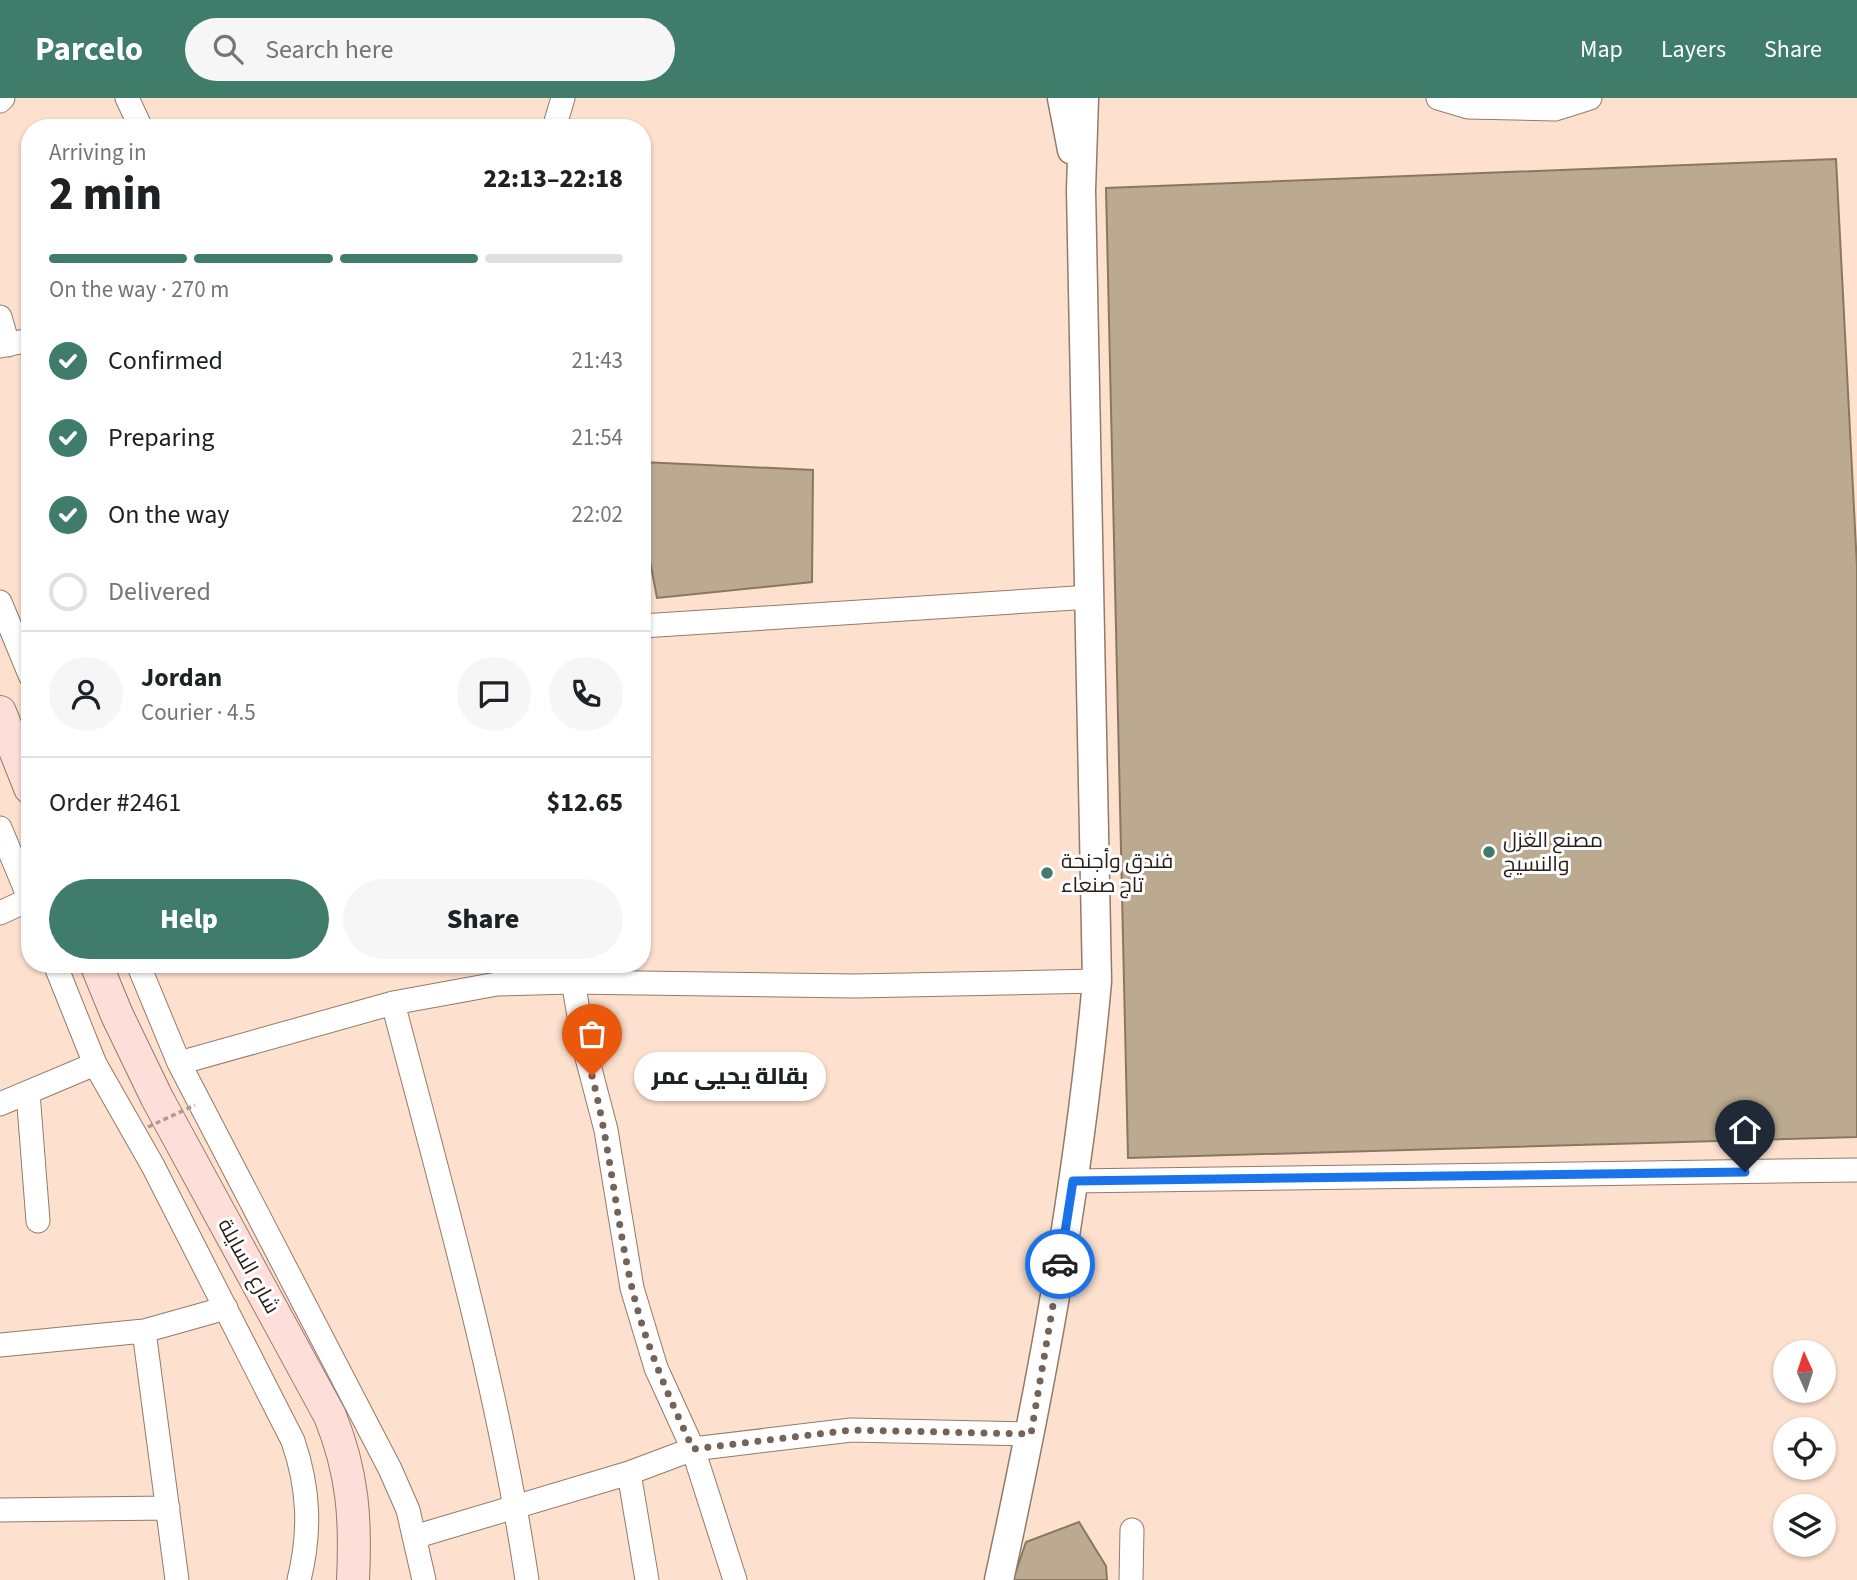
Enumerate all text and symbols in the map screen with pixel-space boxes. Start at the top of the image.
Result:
search box [185,18,675,81]
text: Parcelo [35,26,143,73]
icon: search [209,30,247,68]
text: Search here [265,31,393,68]
text: Map [1580,32,1623,67]
text: Layers [1661,32,1726,67]
text: Share [1764,32,1822,67]
text: Arriving in [49,136,147,169]
text: 22:13–22:18 [483,160,623,197]
text: 2 min [49,162,162,227]
text: On the way · 270 m [49,273,229,306]
icon: check [49,342,87,380]
text: Confirmed [108,342,223,379]
text: 21:43 [572,344,623,377]
icon: check [49,419,87,457]
text: Preparing [108,419,214,456]
text: 21:54 [572,421,623,454]
icon: check [49,496,87,534]
text: On the way [108,496,229,533]
text: 22:02 [572,498,623,531]
text: Delivered [108,573,211,610]
button: person [49,657,123,731]
button: chat [457,657,531,731]
button: phone [549,657,623,731]
text: Jordan [141,659,222,696]
text: Courier · 4.5 [141,696,256,729]
text: Order #2461 [49,784,181,821]
text: $12.65 [547,784,623,821]
place label: مصنع الغزل والنسيج [1503,825,1603,879]
marker: مصنع الغزل والنسيج [1481,844,1497,860]
place label: فندق وأجنحة تاج صنعاء [1061,846,1173,900]
marker: فندق وأجنحة تاج صنعاء [1039,865,1055,881]
button: Help [49,879,329,959]
button: Share [343,879,623,959]
pin [562,1004,622,1076]
icon: bag [573,1015,611,1053]
callout: بقالة يحيى عمر [634,1052,826,1100]
text: بقالة يحيى عمر [652,1060,808,1093]
pin [1715,1100,1775,1172]
icon: home [1726,1111,1764,1149]
street label: شارع السايلة [210,1213,288,1319]
courier [1025,1229,1095,1299]
icon: car [1041,1245,1079,1283]
north arrow [1773,1340,1836,1404]
map controls [1773,1340,1836,1557]
button: locate [1773,1417,1836,1480]
button: layers [1773,1494,1836,1557]

